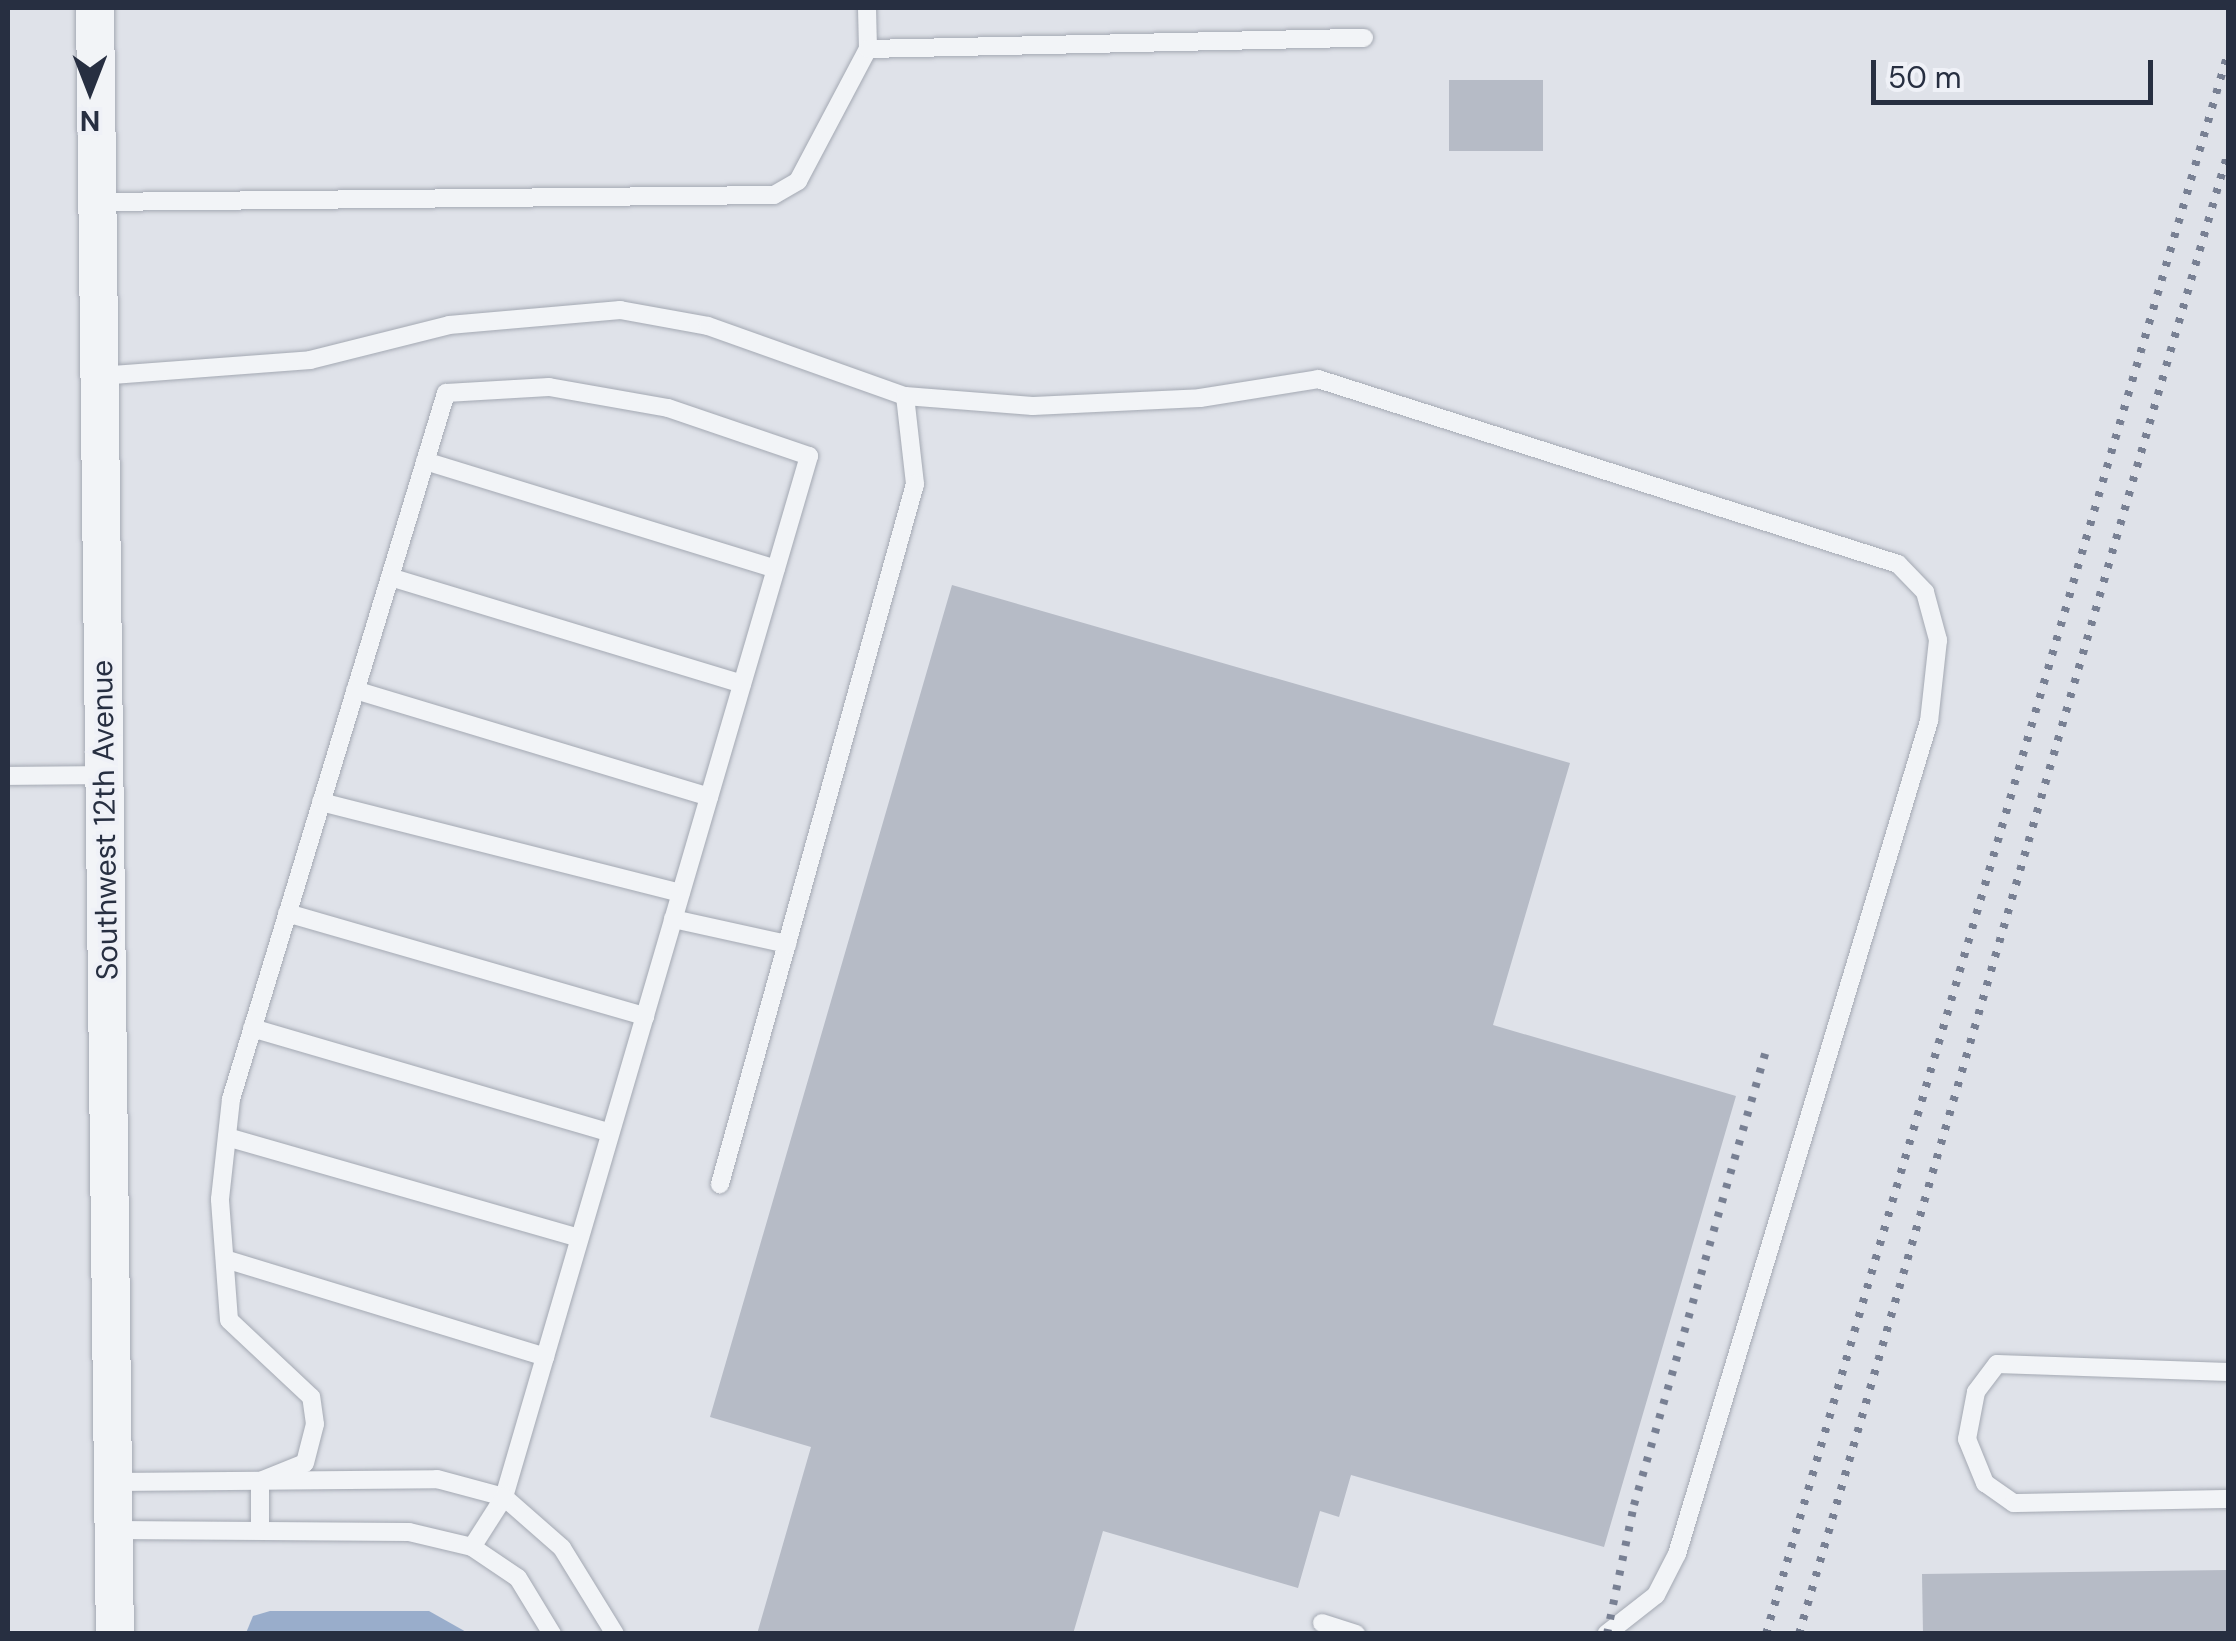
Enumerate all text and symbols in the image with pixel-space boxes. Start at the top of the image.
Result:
north arrow [40,40,140,140]
scale bar [1876,40,2158,102]
text: 50 m [1888,58,1962,97]
text: N [80,102,100,139]
street label: Southwest 12th Avenue [84,659,126,981]

